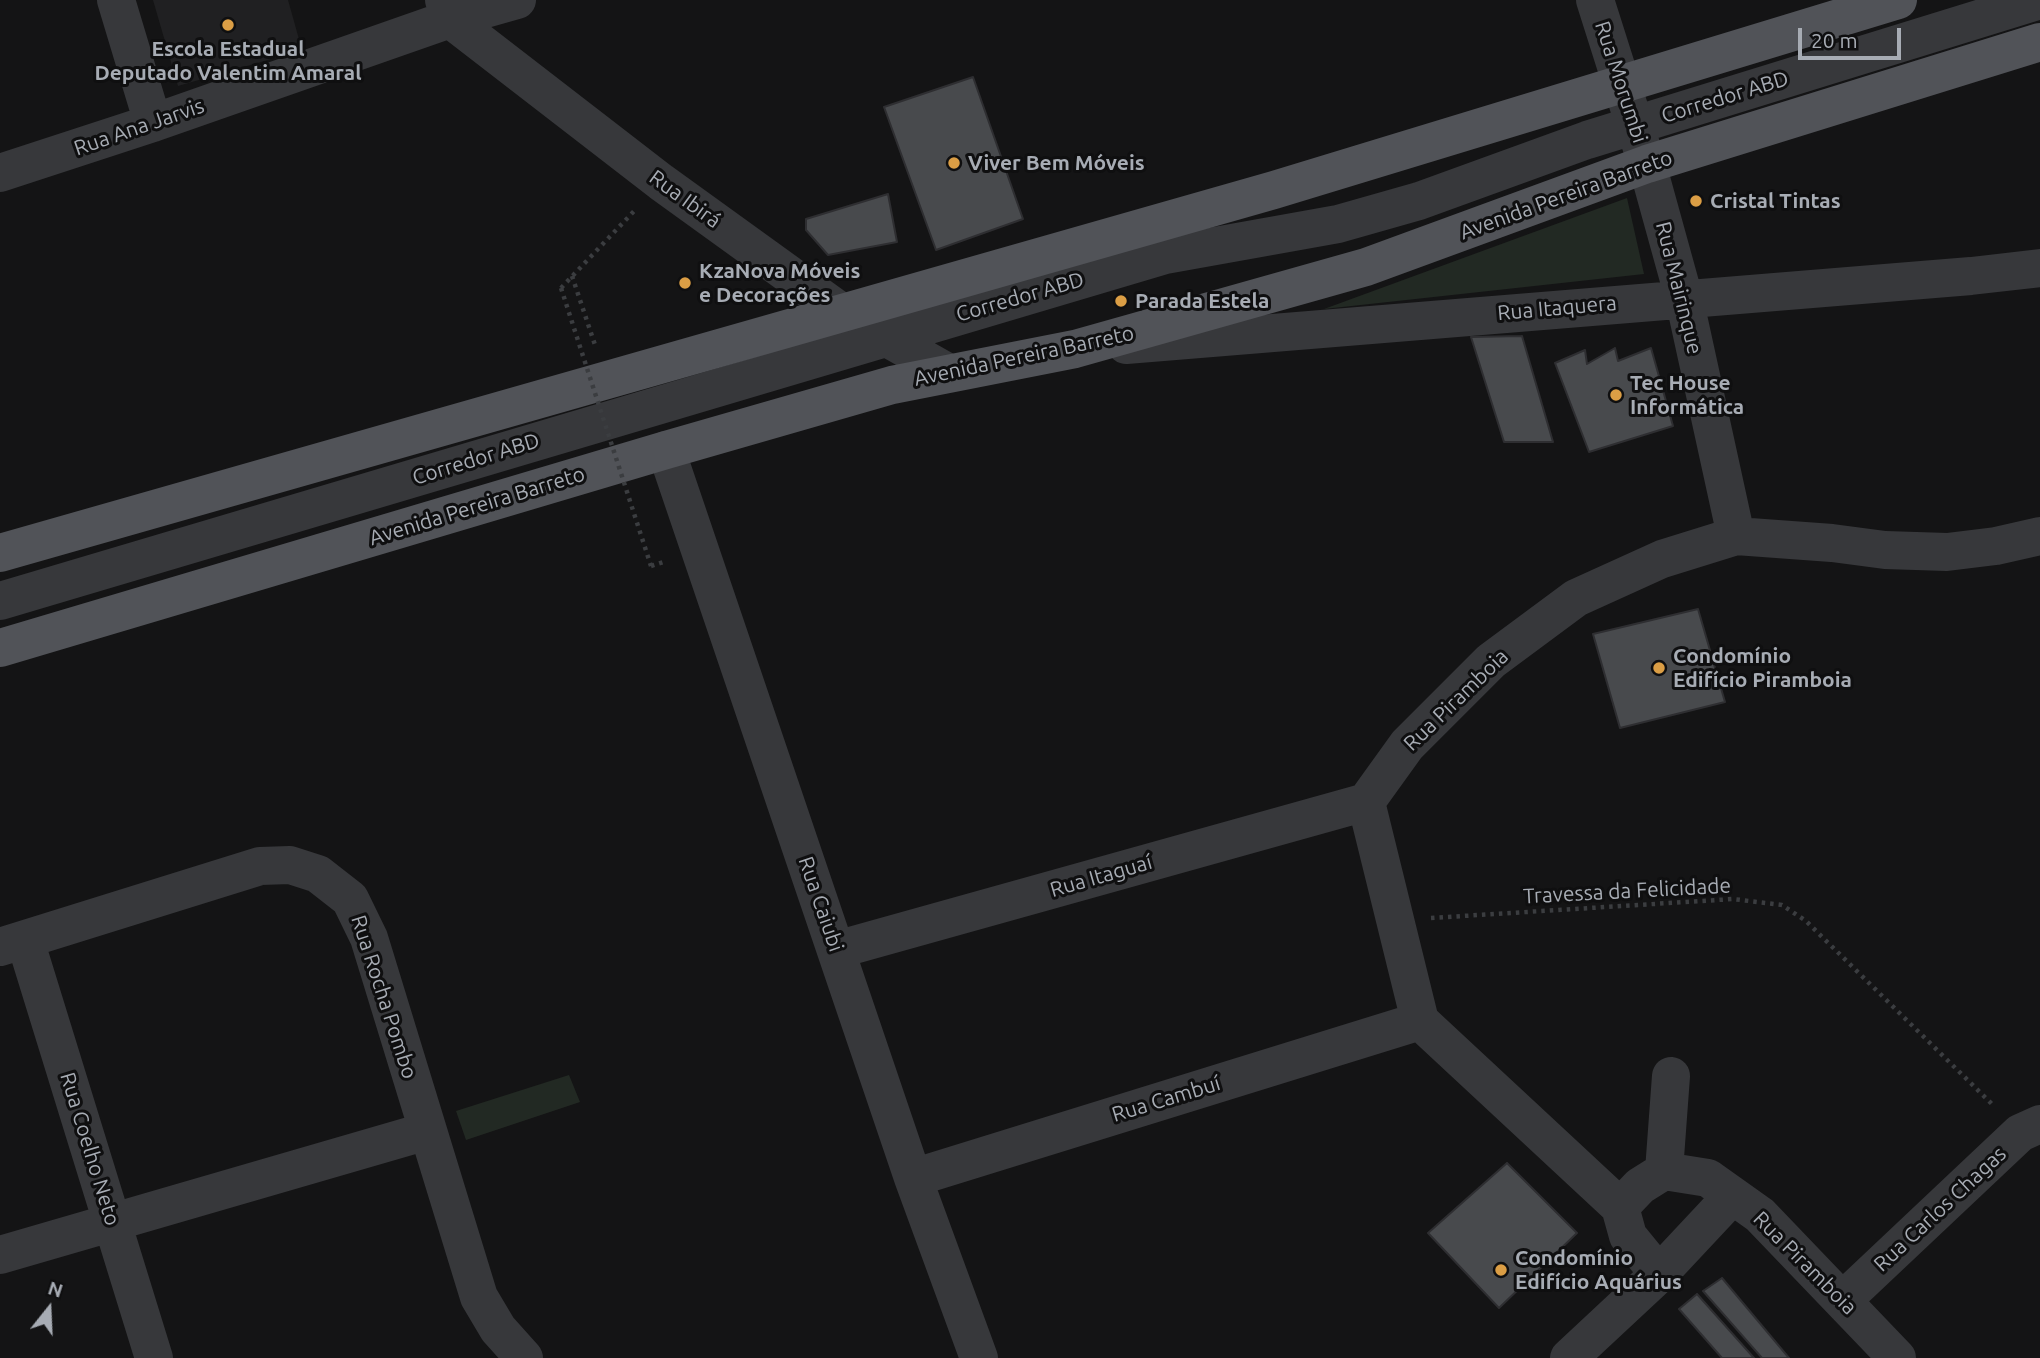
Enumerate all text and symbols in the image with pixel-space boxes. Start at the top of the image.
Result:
scale bar [1802,14,1905,58]
marker: Escola Estadual Deputado Valentim Amaral [220,17,236,33]
street label: Rua Morumbi [1589,18,1653,146]
text: 20 m [1811,28,1858,52]
place label: Escola Estadual Deputado Valentim Amaral [94,36,362,86]
street label: Corredor ABD [1658,66,1792,128]
street label: Rua Ana Jarvis [71,93,207,161]
street label: Avenida Pereira Barreto [1456,145,1676,245]
place label: Viver Bem Móveis [968,150,1145,176]
marker: Viver Bem Móveis [946,155,962,171]
street label: Rua Ibirá [644,165,726,233]
place label: Cristal Tintas [1710,188,1841,214]
marker: Cristal Tintas [1688,193,1704,209]
street label: Rua Mairinque [1650,219,1708,357]
place label: KzaNova Móveis e Decorações [699,258,860,308]
street label: Corredor ABD [953,267,1087,327]
marker: KzaNova Móveis e Decorações [677,275,693,291]
place label: Parada Estela [1135,288,1269,314]
street label: Rua Itaquera [1496,290,1618,326]
marker: Parada Estela [1113,293,1129,309]
street label: Avenida Pereira Barreto [912,320,1136,392]
place label: Tec House Informática [1630,370,1744,420]
marker: Tec House Informática [1608,387,1624,403]
street label: Corredor ABD [409,428,543,490]
street label: Avenida Pereira Barreto [366,461,588,551]
place label: Condomínio Edifício Piramboia [1673,643,1852,693]
street label: Rua Piramboia [1398,644,1514,756]
marker: Condomínio Edifício Piramboia [1651,660,1667,676]
street label: Rua Itaguaí [1047,849,1155,903]
street label: Rua Caiubi [793,853,849,955]
street label: Travessa da Felicidade [1522,873,1732,909]
street label: Rua Rocha Pombo [346,912,422,1082]
street label: Rua Coelho Neto [55,1069,125,1229]
street label: Rua Cambuí [1109,1071,1223,1127]
street label: Rua Carlos Chagas [1869,1141,2011,1277]
street label: Rua Piramboia [1748,1206,1862,1320]
place label: Condomínio Edifício Aquárius [1515,1245,1682,1295]
marker: Condomínio Edifício Aquárius [1493,1262,1509,1278]
north arrow [14,1274,84,1344]
text: N [45,1276,66,1302]

